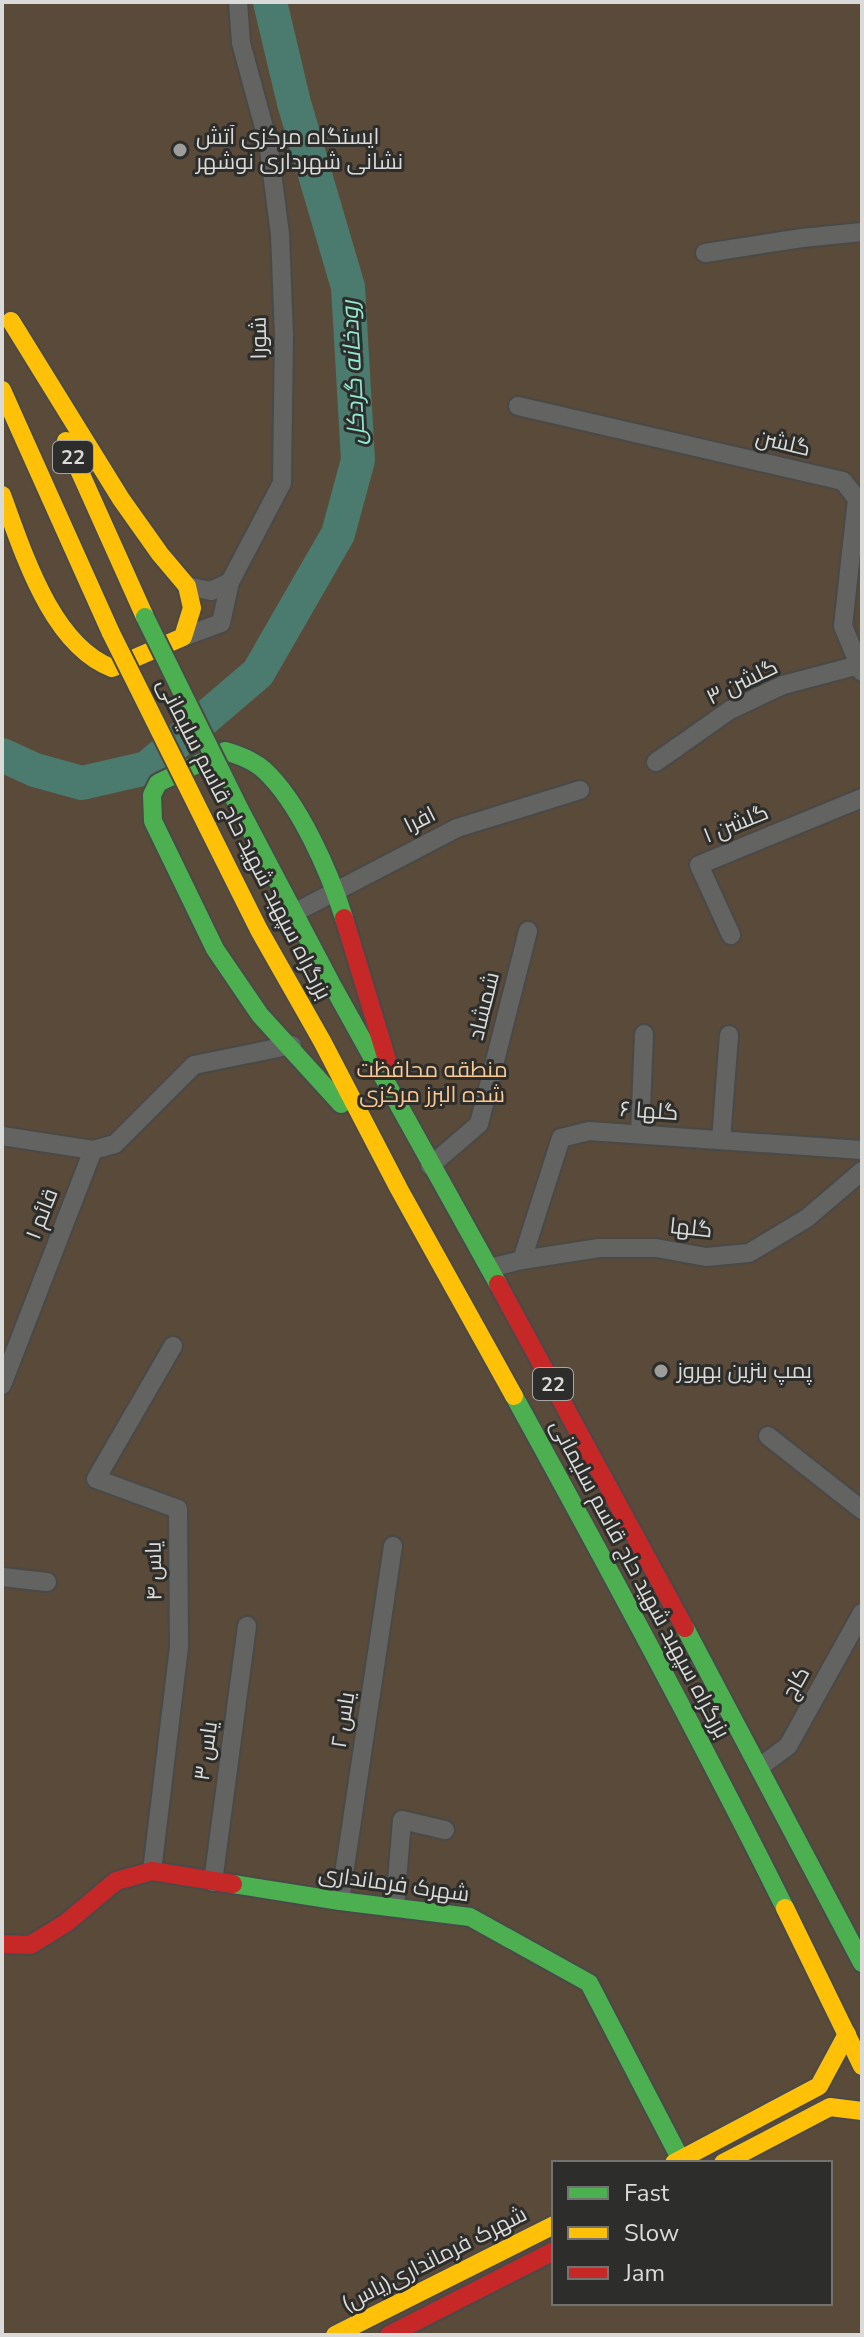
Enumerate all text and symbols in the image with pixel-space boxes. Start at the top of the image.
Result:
place label: ایستگاه مرکزی آتش نشانی شهرداری نوشهر [194,122,403,177]
marker: ایستگاه مرکزی آتش نشانی شهرداری نوشهر [171,141,189,159]
water label: رودخانه گردکل [333,298,373,446]
street label: شورا [244,316,274,360]
street label: گلشن [753,422,813,464]
road number: 22 [53,441,93,473]
street label: گلشن ۳ [701,652,783,712]
street label: بزرگراه سپهبد شهید حاج قاسم سلیمانی [150,673,338,1005]
street label: گلشن ۱ [699,797,773,851]
street label: افرا [399,799,441,841]
street label: شمشاد [461,969,507,1043]
park label: منطقه محافظت شده البرز مرکزی [356,1055,508,1110]
street label: گلها ۶ [619,1094,679,1128]
street label: قائم ۱ [19,1184,65,1244]
street label: گلها [668,1211,714,1245]
place label: پمپ بنزین بهروز [675,1356,812,1386]
marker: پمپ بنزین بهروز [652,1362,670,1380]
road number: 22 [533,1368,573,1400]
street label: بزرگراه سپهبد شهید حاج قاسم سلیمانی [543,1414,737,1744]
street label: یاس ۴ [138,1541,170,1601]
street label: کاج [775,1661,817,1705]
street label: یاس ۲ [324,1690,362,1750]
street label: یاس ۳ [187,1719,225,1783]
street label: شهرک فرمانداری [317,1859,471,1909]
legend [552,2161,832,2305]
text: Fast [624,2177,670,2209]
street label: شهرک فرمانداری(یاس) [336,2199,532,2319]
text: Slow [624,2217,679,2249]
text: Jam [623,2257,665,2289]

